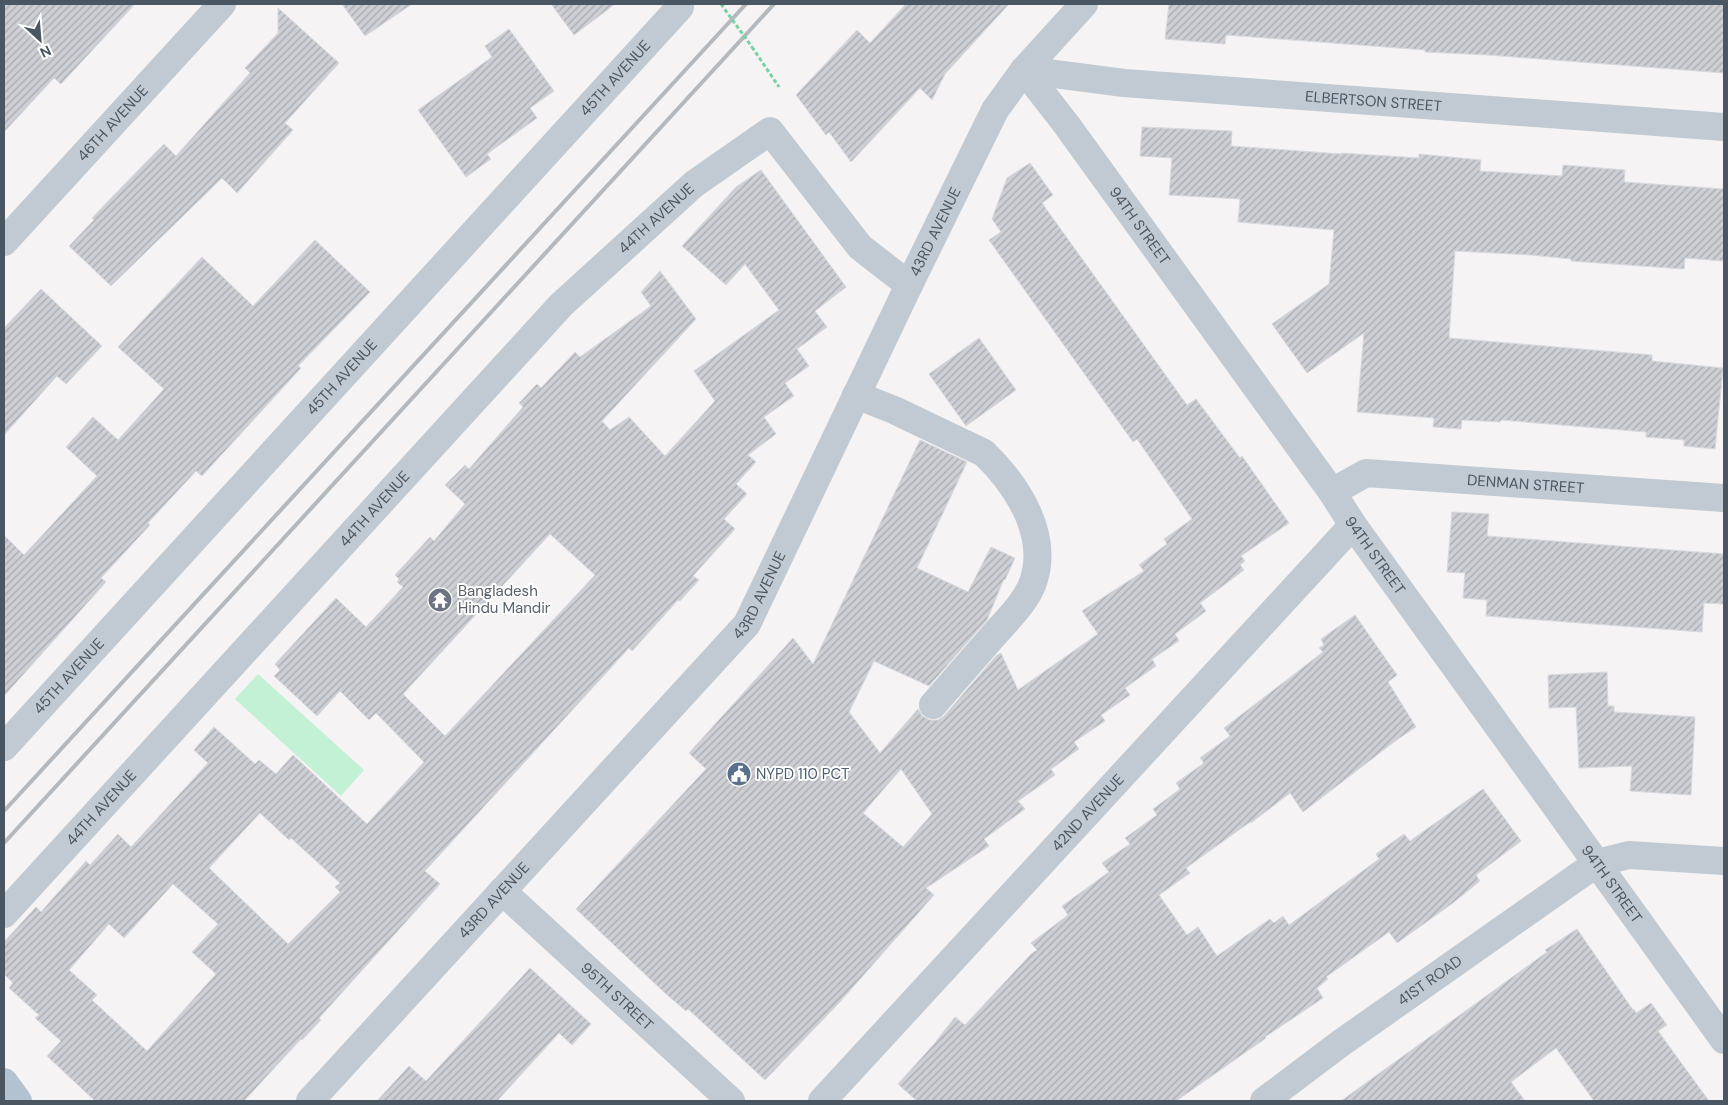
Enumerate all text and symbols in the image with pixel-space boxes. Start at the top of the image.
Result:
north arrow [15,15,65,65]
street label: 45TH AVENUE [575,36,655,120]
text: N [37,41,54,62]
street label: 46TH AVENUE [73,81,153,166]
street label: ELBERTSON STREET [1304,86,1442,116]
street label: 44TH AVENUE [614,179,698,258]
street label: 94TH STREET [1105,183,1175,269]
street label: 43RD AVENUE [905,184,966,280]
street label: 45TH AVENUE [302,335,382,419]
street label: 44TH AVENUE [335,467,414,551]
street label: DENMAN STREET [1466,470,1585,498]
street label: 94TH STREET [1340,512,1410,598]
street label: 43RD AVENUE [728,548,790,644]
place label: Bangladesh Hindu Mandir [458,581,551,618]
temple icon: Bangladesh Hindu Mandir [427,587,453,613]
street label: 45TH AVENUE [29,634,109,718]
public building icon: NYPD 110 PCT [726,761,752,787]
place label: NYPD 110 PCT [756,764,849,784]
street label: 44TH AVENUE [61,766,141,850]
street label: 42ND AVENUE [1047,770,1128,856]
street label: 94TH STREET [1577,841,1647,927]
street label: 43RD AVENUE [454,858,534,943]
street label: 41ST ROAD [1394,951,1466,1010]
street label: 95TH STREET [576,958,658,1035]

